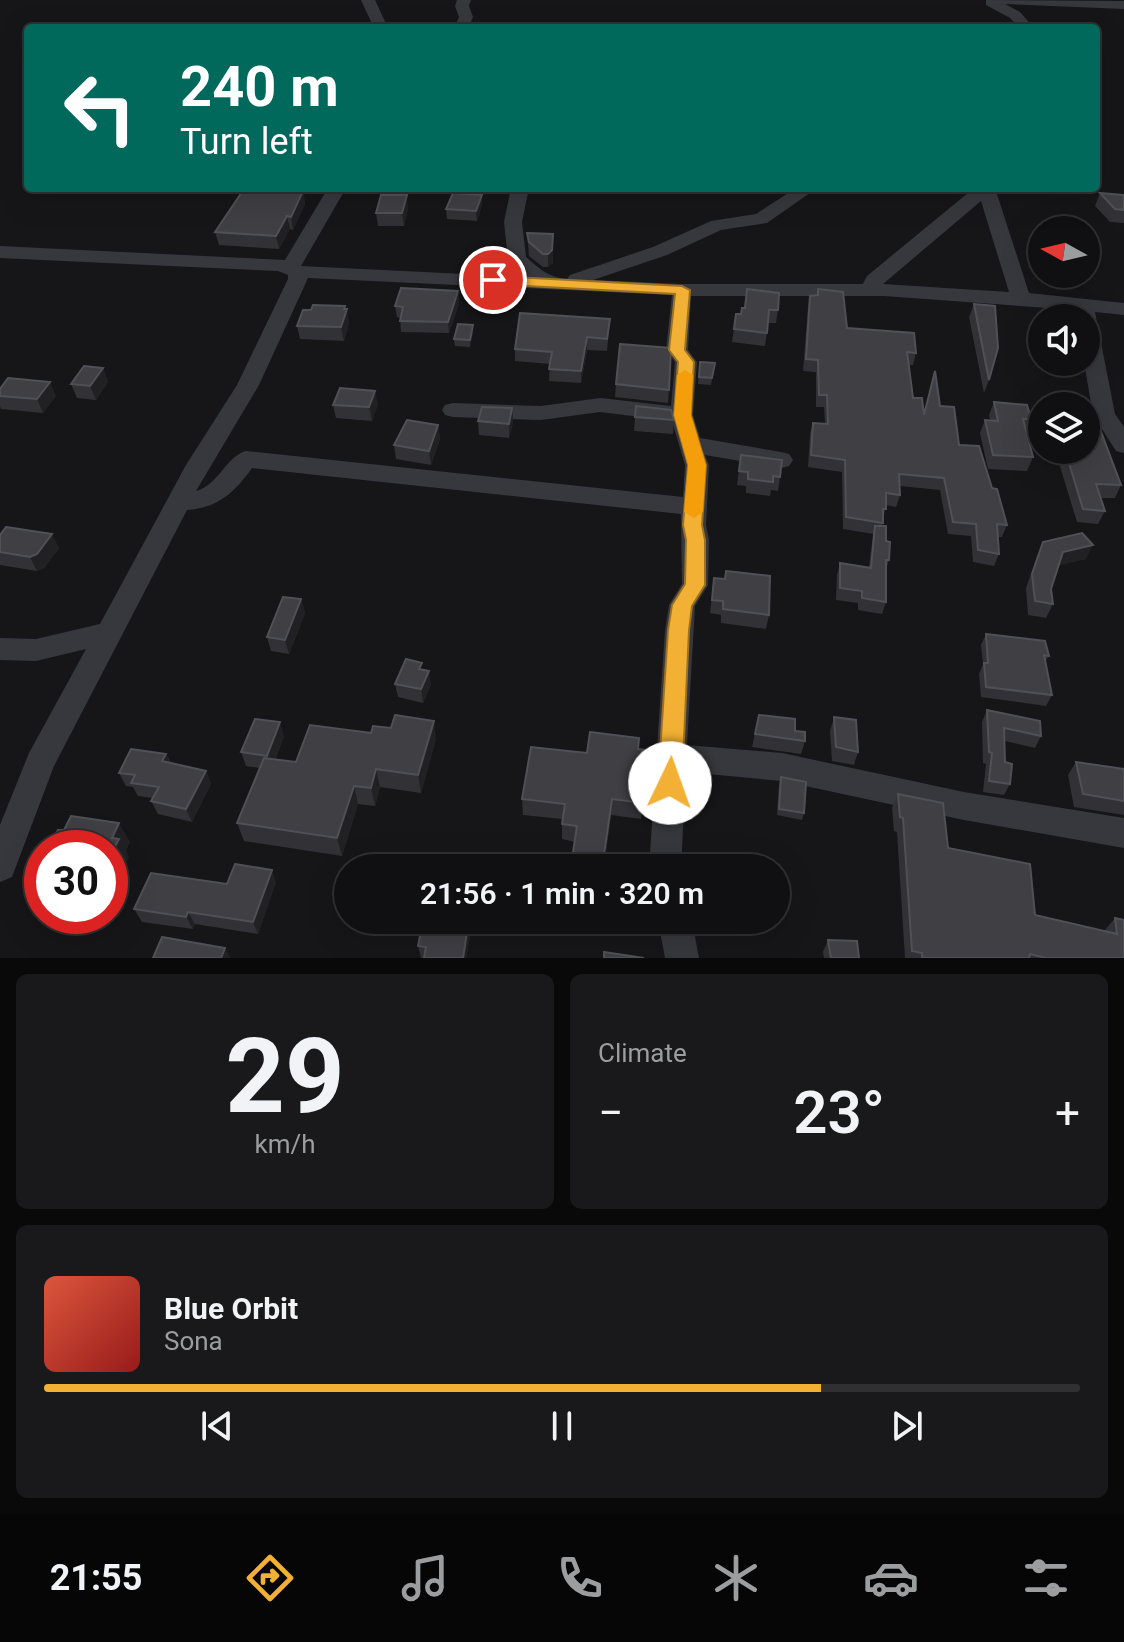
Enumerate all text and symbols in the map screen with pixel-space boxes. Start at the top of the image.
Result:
text: 240 m [180,54,339,120]
icon: left [48,56,152,160]
text: Turn left [180,121,313,163]
north arrow [1028,216,1100,288]
map controls [1028,216,1100,464]
pin [459,246,527,314]
icon: arrive [471,258,515,302]
button: sound [1028,304,1100,376]
button: layers [1028,392,1100,464]
position arrow [628,741,712,825]
speed limit sign: 30 [24,830,128,934]
text: 21:56 · 1 min · 320 m [420,876,704,911]
text: 29 [225,1016,345,1137]
text: Climate [598,1038,687,1068]
text: 23° [793,1077,885,1148]
text: − [598,1087,623,1139]
text: + [1055,1087,1080,1139]
text: km/h [254,1129,316,1159]
text: Blue Orbit [164,1291,298,1326]
text: Sona [164,1326,223,1356]
icon: previous [195,1404,239,1448]
icon: pause [540,1404,584,1448]
icon: next [885,1404,929,1448]
icon: directions [242,1550,298,1606]
icon: music [397,1550,453,1606]
icon: phone [552,1550,608,1606]
icon: climate [708,1550,764,1606]
icon: car [863,1550,919,1606]
icon: filters [1018,1550,1074,1606]
text: 21:55 [50,1557,142,1599]

